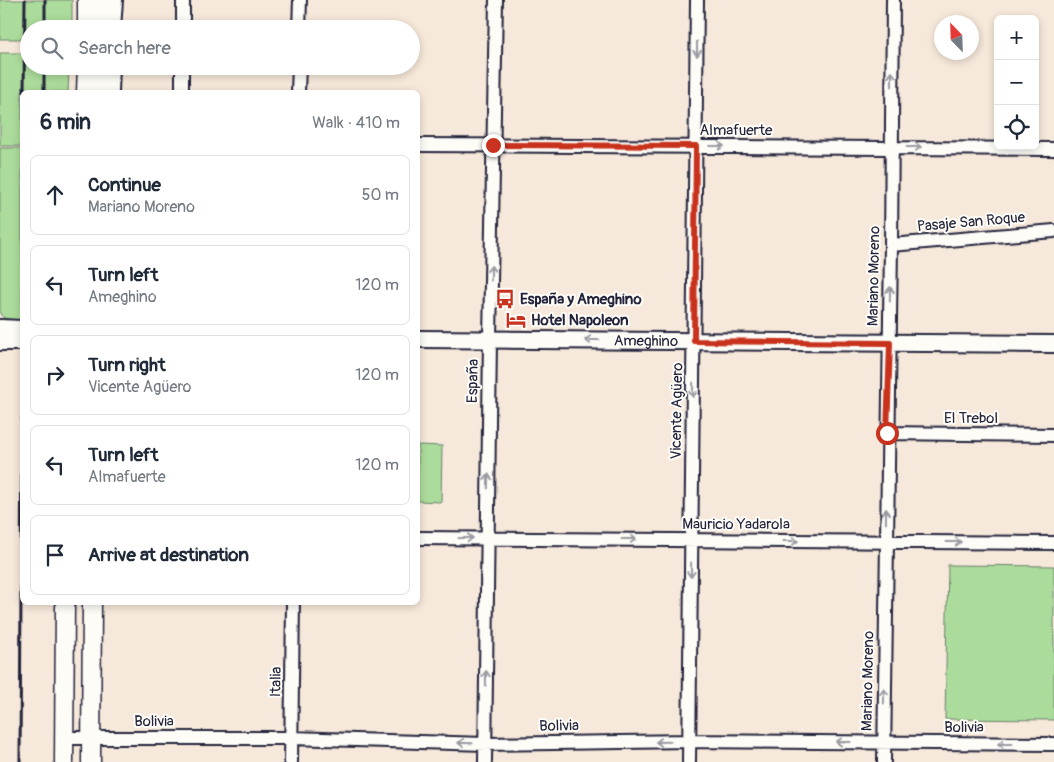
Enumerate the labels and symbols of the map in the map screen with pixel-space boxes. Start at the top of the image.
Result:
north arrow [934,15,979,60]
one-way arrow [692,40,702,56]
one-way arrow [888,71,897,87]
street label: Almafuerte [700,121,773,140]
route end [482,134,505,157]
one-way arrow [708,141,724,151]
one-way arrow [906,143,922,152]
street label: Pasaje San Roque [916,208,1026,236]
street label: Mariano Moreno [864,226,884,326]
one-way arrow [486,265,496,282]
one-way arrow [886,286,895,302]
bus stop icon: España y Ameghino [494,288,516,310]
place label: España y Ameghino [520,290,642,309]
hotel icon: Hotel Napoleon [505,309,527,331]
place label: Hotel Napoleon [531,311,629,330]
street label: Ameghino [614,331,678,351]
one-way arrow [585,335,601,345]
street label: España [463,359,483,403]
street label: Vicente Agüero [667,362,687,460]
one-way arrow [688,381,698,397]
street label: El Trebol [944,409,998,428]
route start [876,422,899,445]
one-way arrow [483,473,493,490]
one-way arrow [882,508,891,524]
street label: Mauricio Yadarola [682,515,790,534]
one-way arrow [458,533,474,543]
one-way arrow [620,534,636,544]
one-way arrow [782,536,799,546]
one-way arrow [945,537,961,547]
one-way arrow [686,561,696,577]
street label: Mariano Moreno [858,631,878,731]
street label: Italia [266,667,286,697]
one-way arrow [481,671,491,687]
one-way arrow [880,688,889,704]
street label: Bolivia [134,712,174,731]
street label: Bolivia [539,716,579,736]
street label: Bolivia [944,718,984,737]
one-way arrow [655,737,672,747]
one-way arrow [458,738,474,748]
one-way arrow [835,738,851,747]
one-way arrow [998,739,1014,749]

